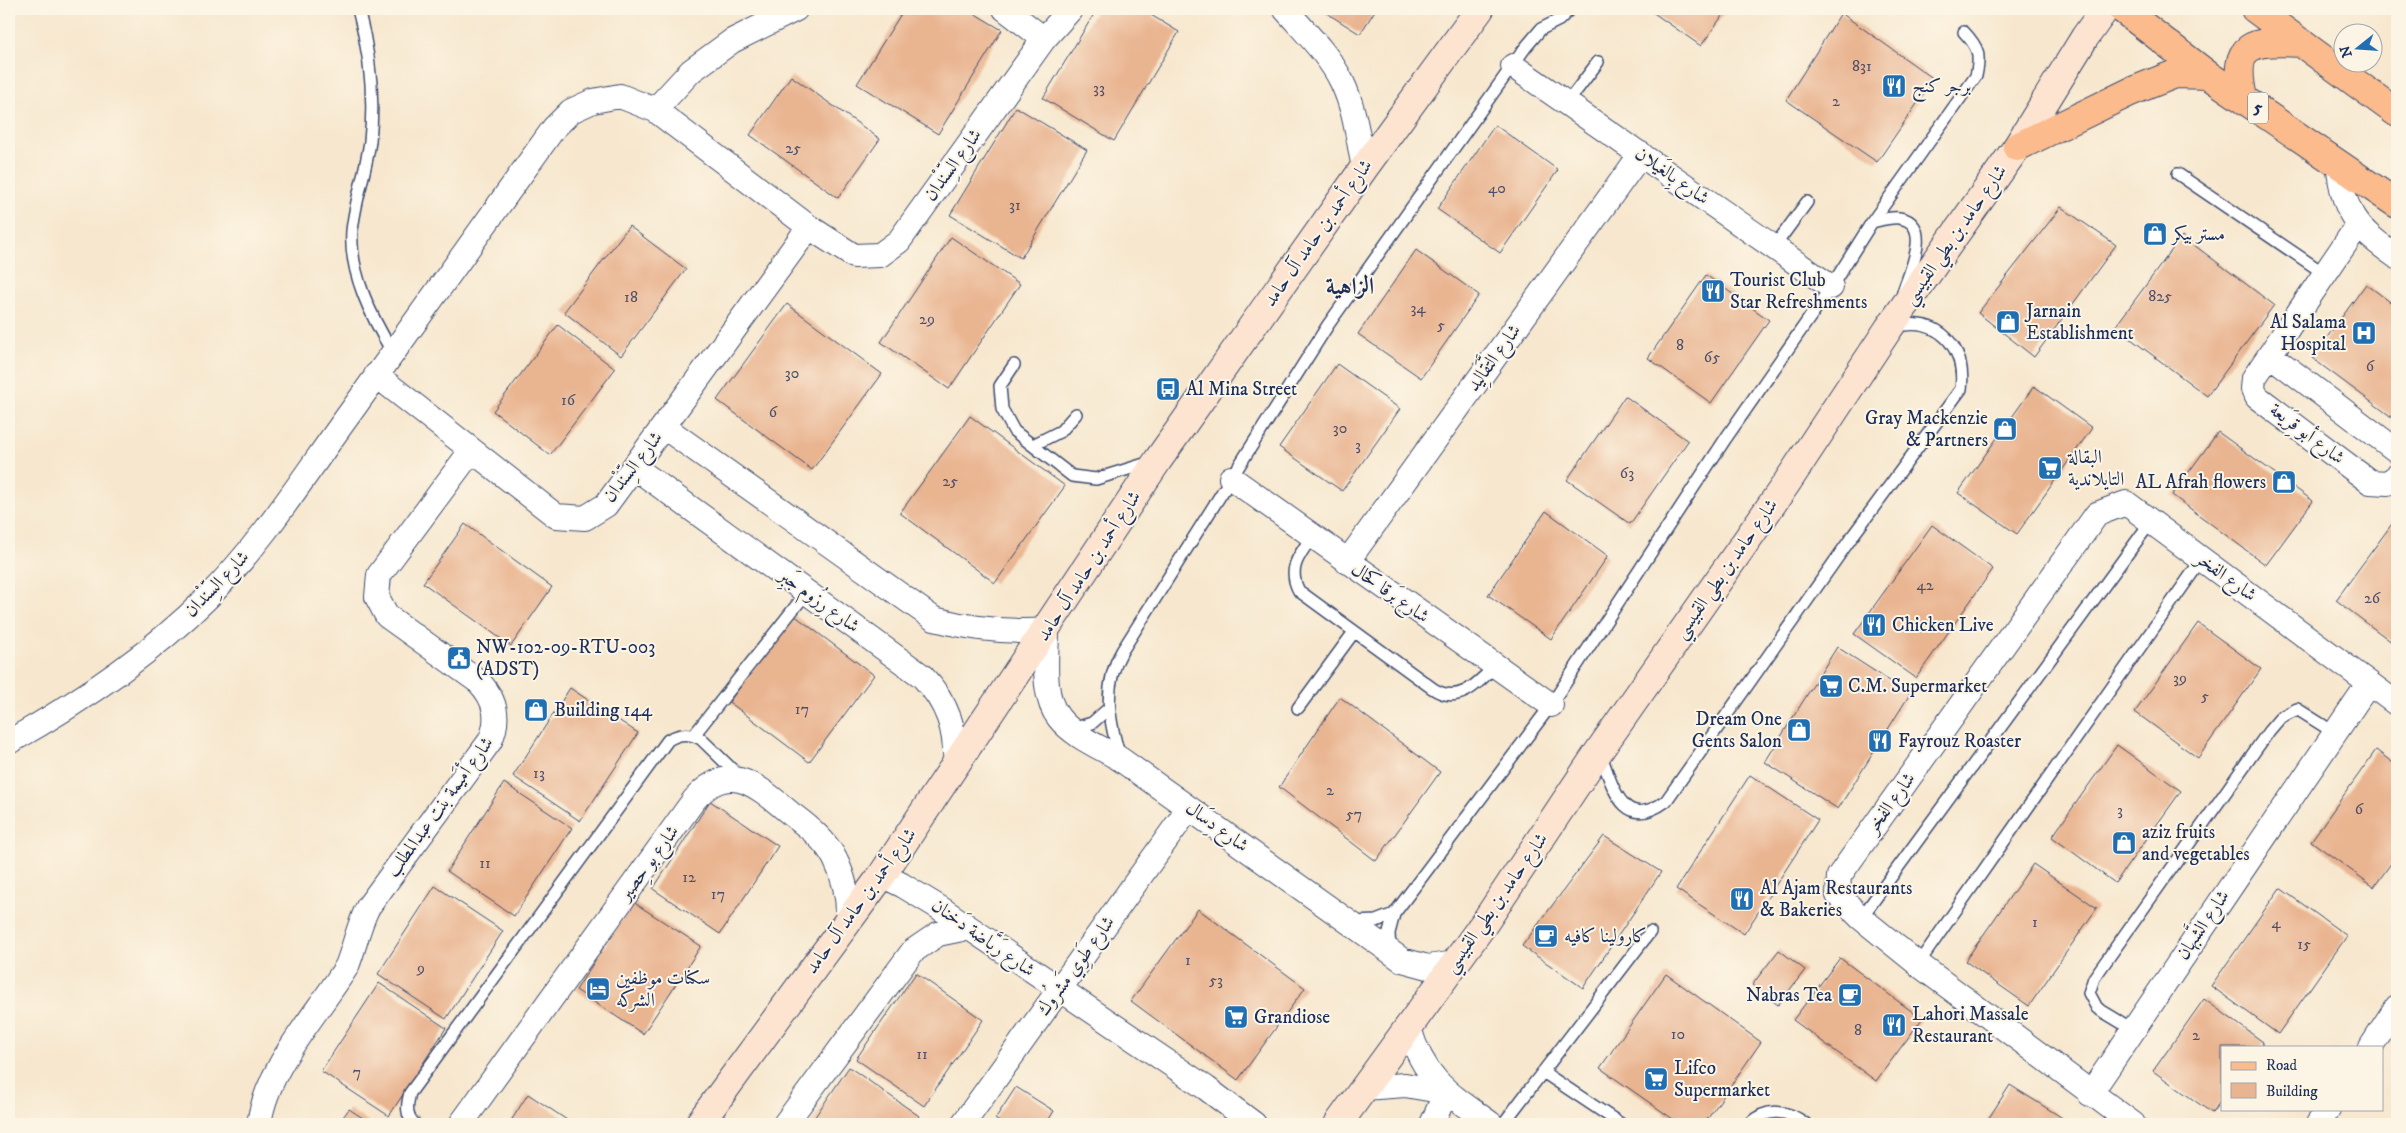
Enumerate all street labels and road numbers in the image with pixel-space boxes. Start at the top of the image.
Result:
road number: 5 [2248,92,2268,124]
street label: شارع السِّنْدان [916,122,990,208]
street label: شارع بِالغَيلان [1628,140,1715,213]
street label: شارع أحمد بن حامد آل حامد [1257,154,1380,313]
street label: شارع حامد بن بطي القبيسي [1898,160,2017,313]
street label: شارع التَّقَالِيد [1457,316,1529,398]
street label: شارع أبو قِرَيعة [2263,396,2351,473]
street label: شارع السِّنْدان [595,424,671,510]
street label: شارع أحمد بن حامد آل حامد [1030,485,1149,647]
street label: شارع حامد بن بطي القبيسي [1669,494,1788,647]
street label: شارع السِّنْدان [177,543,257,625]
street label: شارع الفخر [2188,546,2261,609]
street label: شارع بَرقا كحال [1345,555,1435,631]
street label: شارع رِزُوم جَبِر [770,559,867,641]
street label: شارع أمَيمة بنت عبدالمطلب [379,731,501,883]
street label: شارع الفخر [1860,768,1923,841]
street label: شارع دِسَال [1179,794,1255,861]
street label: شارع بو حِصير [613,821,687,909]
street label: شارع أحمد بن حامد آل حامد [799,822,924,980]
street label: شارع حامد بن بطي القبيسي [1439,828,1558,981]
street label: شارع الشَّبهان [2166,882,2237,966]
street label: شارع رَبَّاضة دَخنان [925,889,1043,985]
street label: شارع طَوِي مَشرُوك [1028,908,1123,1023]

